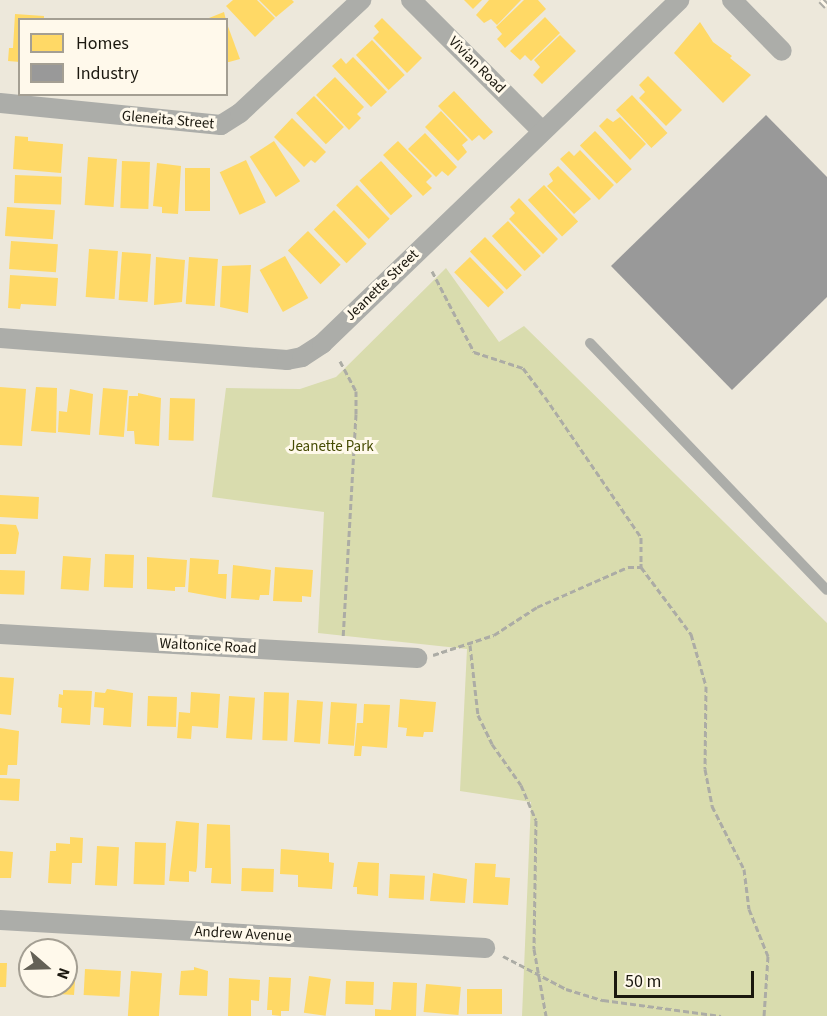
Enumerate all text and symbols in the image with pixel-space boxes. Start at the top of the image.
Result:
legend [18,18,228,96]
text: Homes [76,31,129,56]
street label: Vivian Road [445,33,509,97]
text: Industry [76,61,139,86]
street label: Gleneita Street [121,107,215,133]
street label: Jeanette Street [342,245,422,325]
park label: Jeanette Park [288,438,374,456]
street label: Waltonice Road [159,634,257,658]
street label: Andrew Avenue [194,922,292,946]
north arrow [18,938,78,998]
scale bar [617,959,756,997]
text: N [51,965,75,982]
text: 50 m [625,969,661,994]

